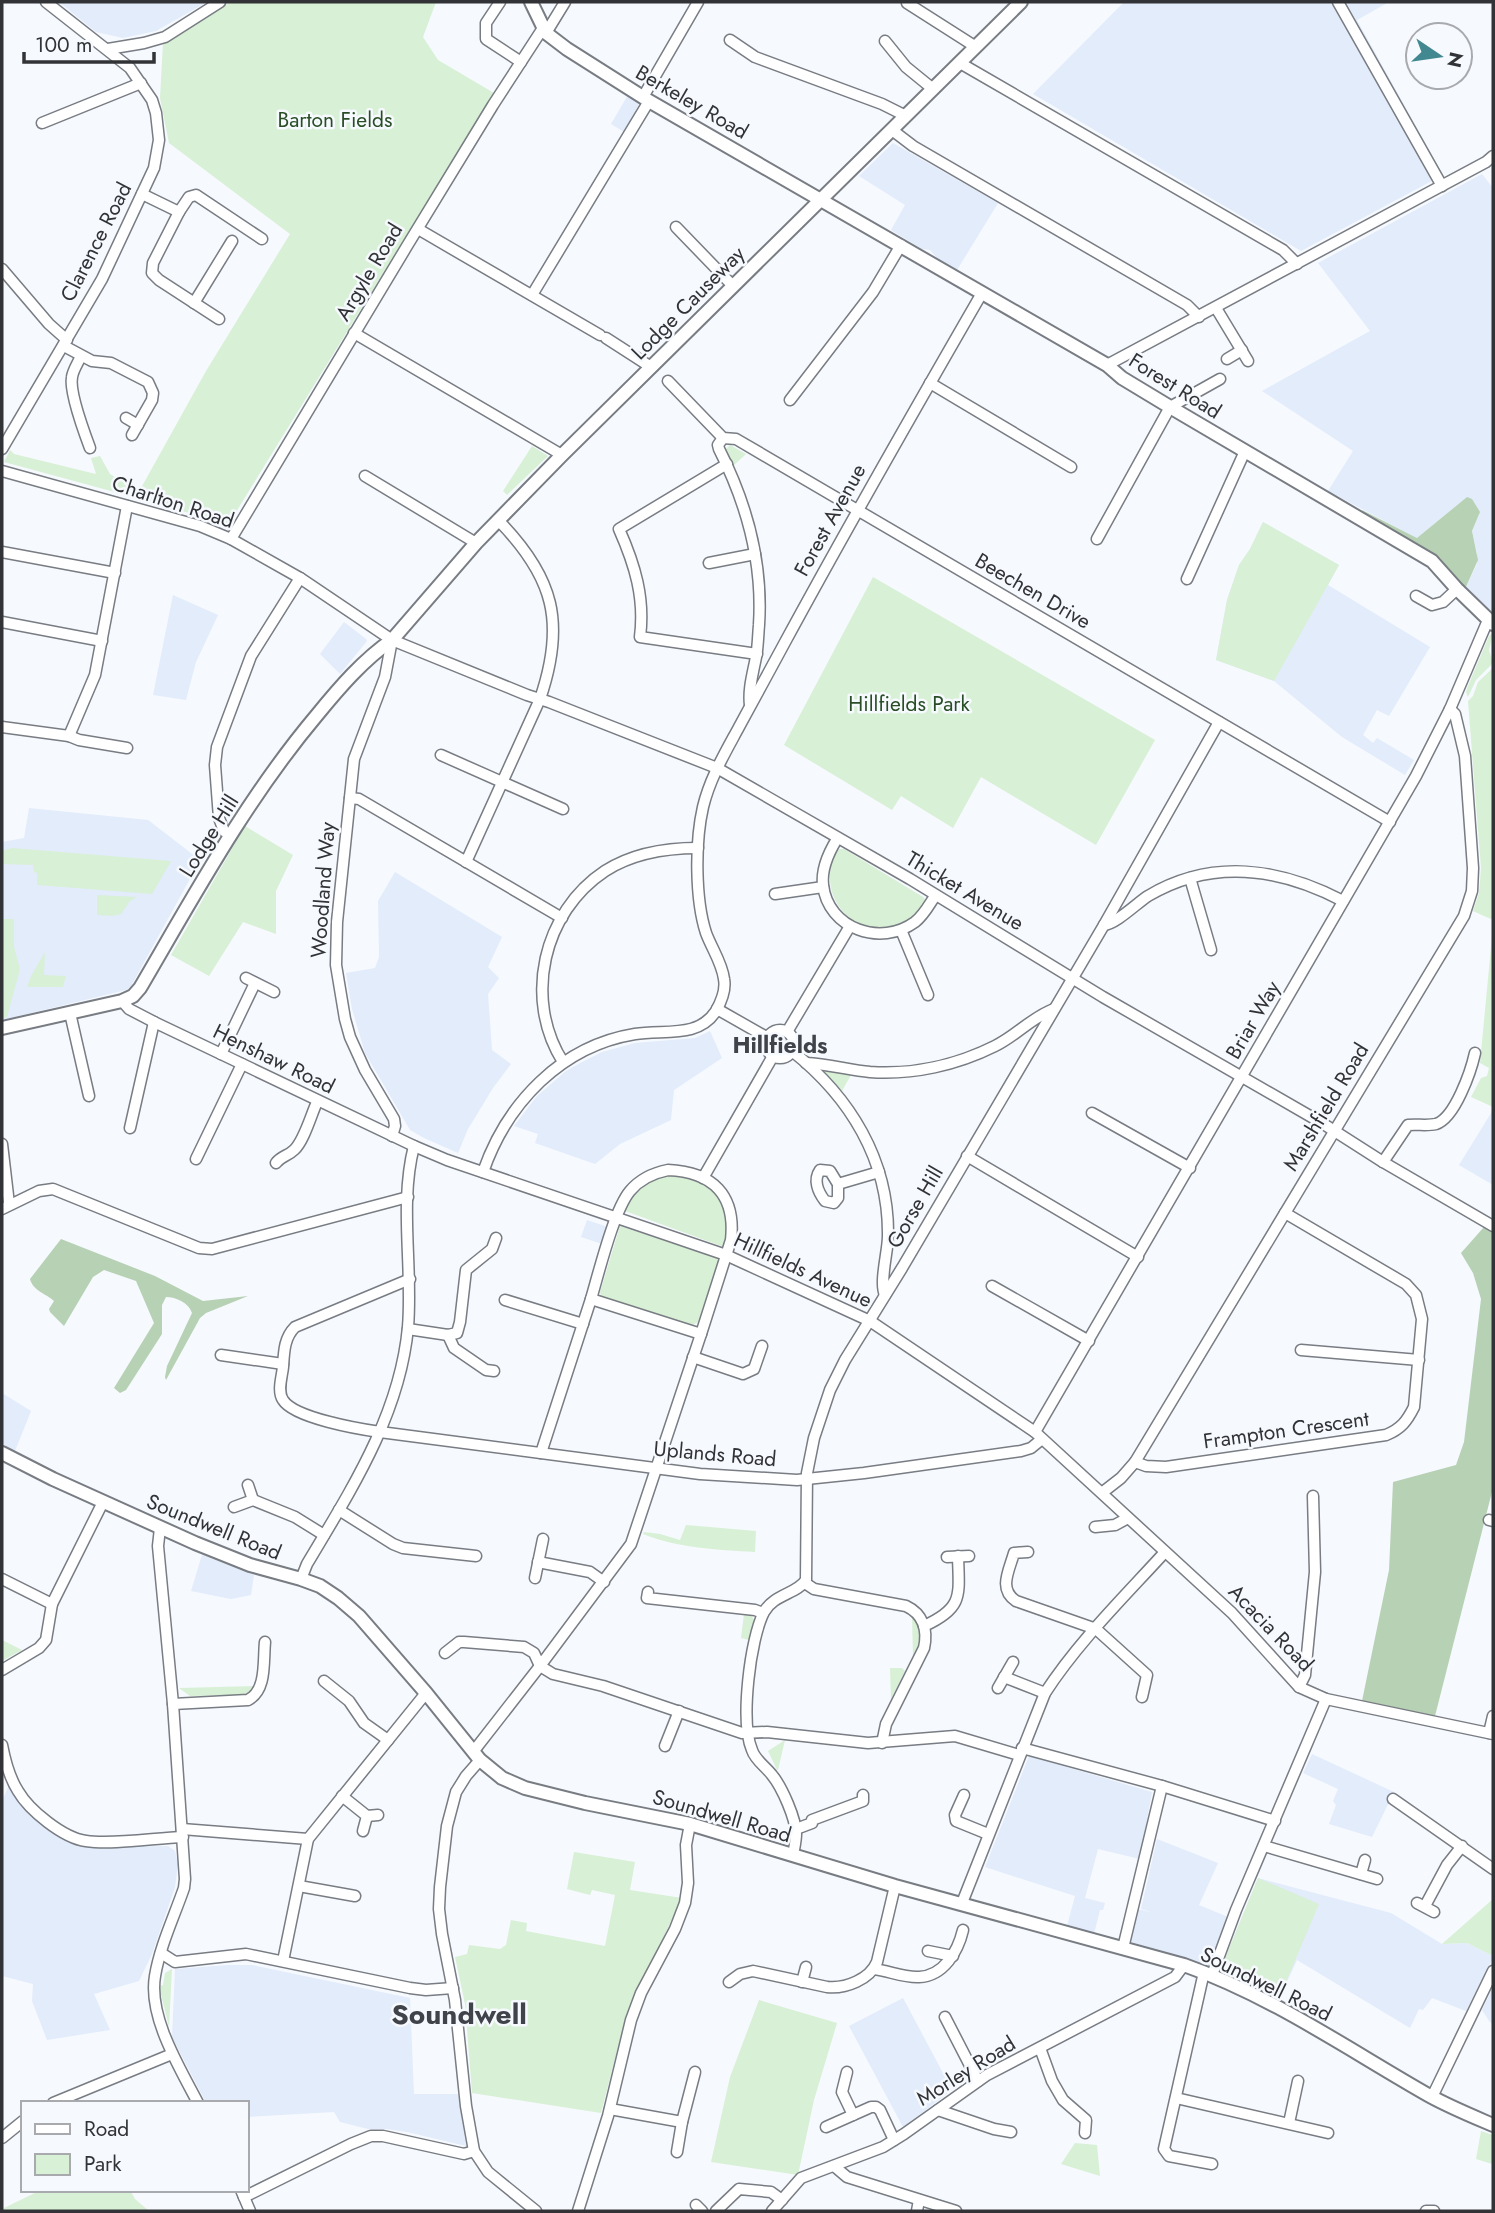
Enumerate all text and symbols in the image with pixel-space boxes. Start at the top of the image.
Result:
scale bar [24,21,154,65]
north arrow [1404,21,1474,91]
text: 100 m [35,30,92,60]
text: N [1440,49,1470,70]
street label: Berkeley Road [630,58,754,146]
park label: Barton Fields [278,105,392,135]
street label: Clarence Road [53,177,139,307]
street label: Argyle Road [328,217,410,327]
street label: Lodge Causeway [624,239,752,367]
street label: Forest Road [1123,346,1227,426]
street label: Forest Avenue [787,458,873,582]
street label: Charlton Road [108,468,238,536]
street label: Beechen Drive [970,546,1097,636]
park label: Hillfields Park [848,689,970,719]
street label: Lodge Hill [172,789,246,883]
street label: Woodland Way [303,820,343,959]
street label: Thicket Avenue [900,844,1030,938]
street label: Briar Way [1219,975,1288,1065]
street label: Henshaw Road [208,1017,340,1101]
district label: Hillfields [732,1028,828,1062]
street label: Marshfield Road [1276,1037,1376,1177]
street label: Gorse Hill [879,1160,951,1254]
street label: Hillfields Avenue [729,1225,877,1315]
street label: Frampton Crescent [1201,1404,1371,1456]
street label: Uplands Road [652,1434,778,1474]
street label: Soundwell Road [142,1486,286,1568]
street label: Acacia Road [1222,1578,1320,1678]
street label: Soundwell Road [649,1782,795,1850]
street label: Soundwell Road [1195,1939,1337,2029]
district label: Soundwell [391,1994,527,2035]
street label: Morley Road [911,2029,1021,2113]
legend [21,2101,248,2192]
text: Road [84,2114,129,2144]
text: Park [84,2149,122,2179]

